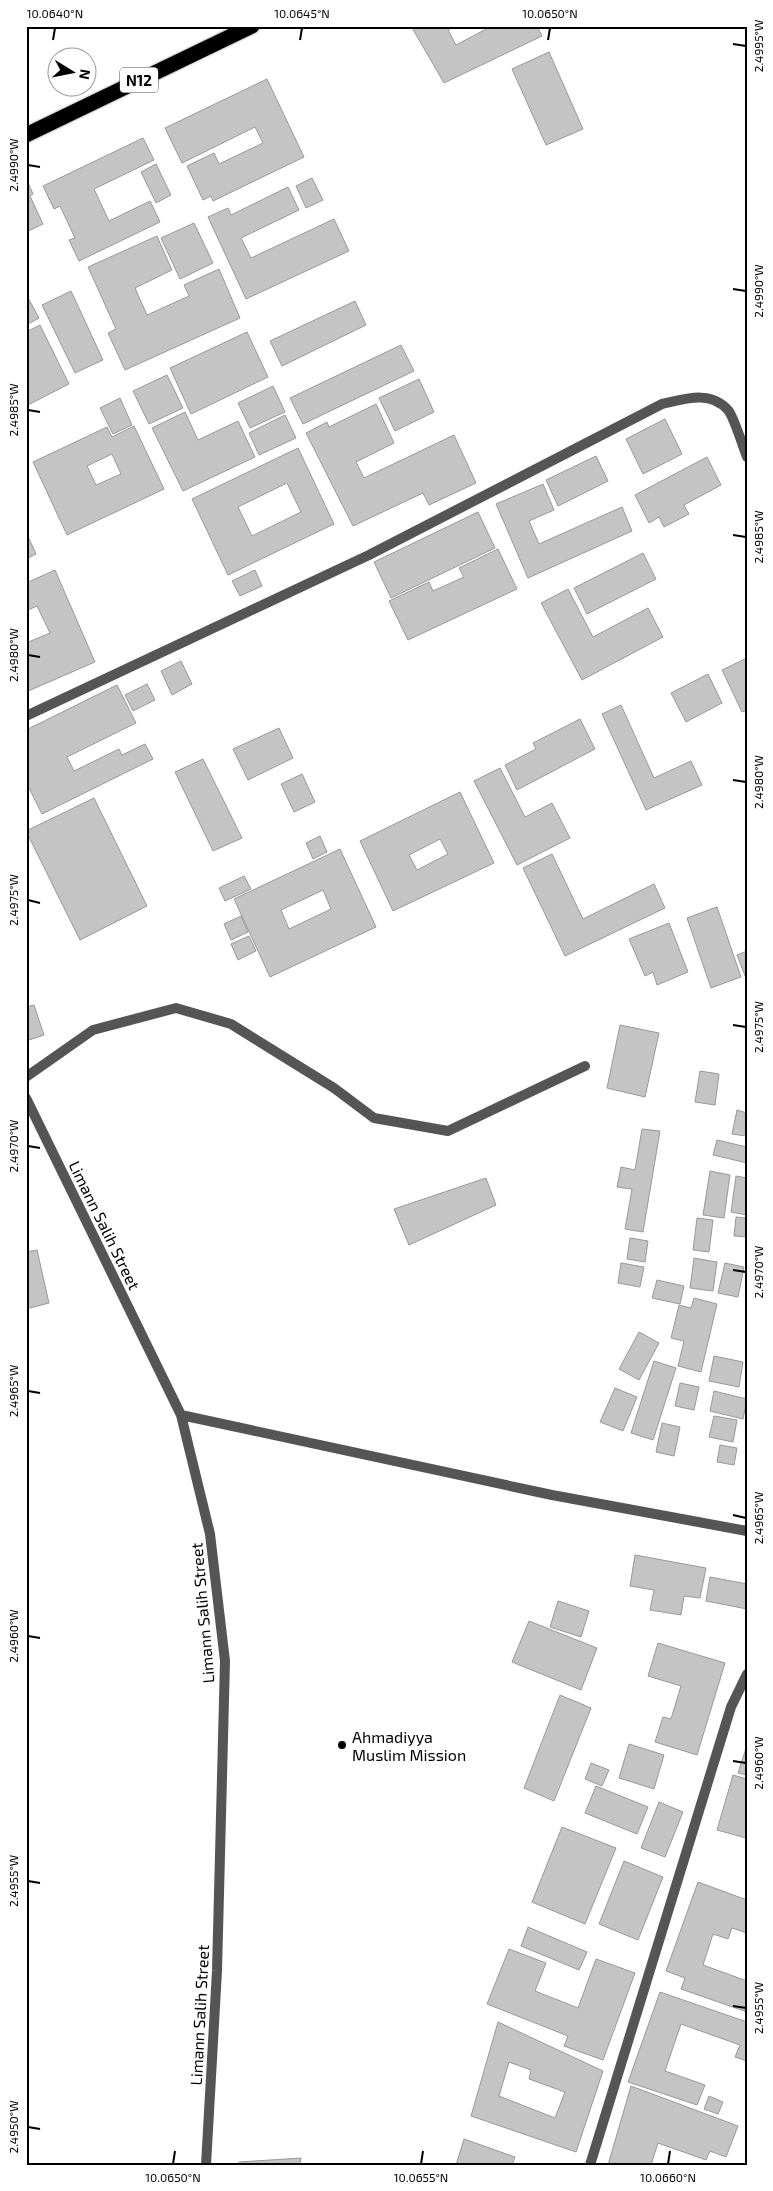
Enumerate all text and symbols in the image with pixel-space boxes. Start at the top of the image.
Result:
text: 10.0640°N [27,6,83,20]
text: 10.0645°N [274,6,330,20]
text: 10.0650°N [522,6,578,20]
text: 2.4995°W [751,20,765,72]
north arrow [48,48,98,98]
text: N [76,68,95,81]
road number: N12 [120,68,158,92]
text: 2.4990°W [6,138,20,192]
text: 2.4990°W [751,264,765,318]
text: 2.4985°W [6,383,20,437]
text: 2.4985°W [751,510,765,564]
text: 2.4980°W [6,628,20,682]
text: 2.4980°W [751,755,765,809]
text: 2.4975°W [6,874,20,926]
text: 2.4975°W [751,1001,765,1053]
text: 2.4970°W [6,1120,20,1172]
street label: Limann Salih Street [66,1157,144,1293]
text: 2.4970°W [751,1246,765,1298]
text: 2.4965°W [6,1365,20,1417]
text: 2.4965°W [751,1492,765,1544]
street label: Limann Salih Street [186,1542,218,1684]
text: 2.4960°W [6,1609,20,1663]
place label: Ahmadiyya Muslim Mission [352,1727,466,1764]
text: 2.4960°W [751,1736,765,1790]
marker: Ahmadiyya Muslim Mission [336,1739,348,1751]
text: 2.4955°W [6,1855,20,1907]
street label: Limann Salih Street [186,1944,212,2086]
text: 2.4955°W [751,1982,765,2034]
text: 2.4950°W [6,2100,20,2154]
text: 10.0650°N [145,2170,201,2184]
text: 10.0655°N [394,2170,448,2184]
text: 10.0660°N [640,2170,696,2184]

